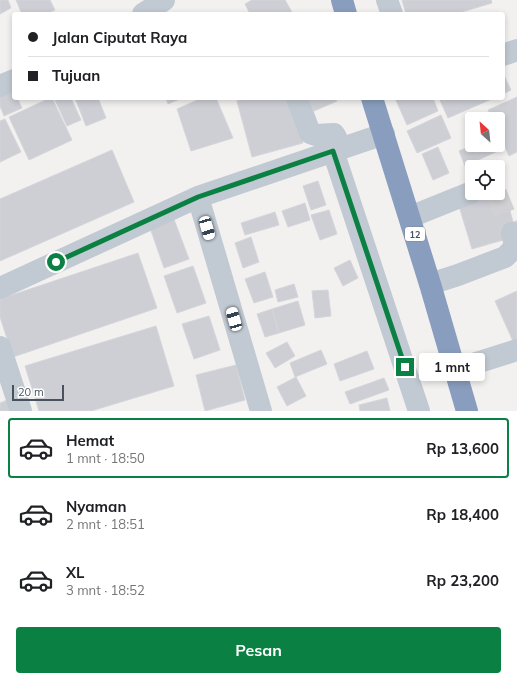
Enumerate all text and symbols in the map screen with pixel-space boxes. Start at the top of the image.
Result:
text: Jalan Ciputat Raya [52,28,187,47]
text: Tujuan [52,66,100,85]
north arrow [465,112,505,152]
map controls [465,112,505,200]
button: locate [465,160,505,200]
car [198,215,216,241]
road number: 12 [405,227,425,241]
route start [47,253,65,271]
car [225,306,243,332]
callout: 1 mnt [419,353,485,381]
route end [396,358,414,376]
text: 1 mnt [434,359,470,375]
scale bar [12,383,64,402]
text: 20 m [18,385,44,399]
icon: car [18,430,54,466]
text: Hemat [66,431,114,450]
text: Rp 13,600 [426,439,499,458]
text: 1 mnt · 18:50 [66,450,145,466]
icon: car [18,496,54,532]
text: Nyaman [66,497,126,516]
text: Rp 18,400 [426,505,499,524]
text: 2 mnt · 18:51 [66,516,145,532]
icon: car [18,562,54,598]
text: XL [66,563,84,582]
text: Rp 23,200 [426,571,499,590]
text: 3 mnt · 18:52 [66,582,145,598]
button: Pesan [16,627,501,673]

